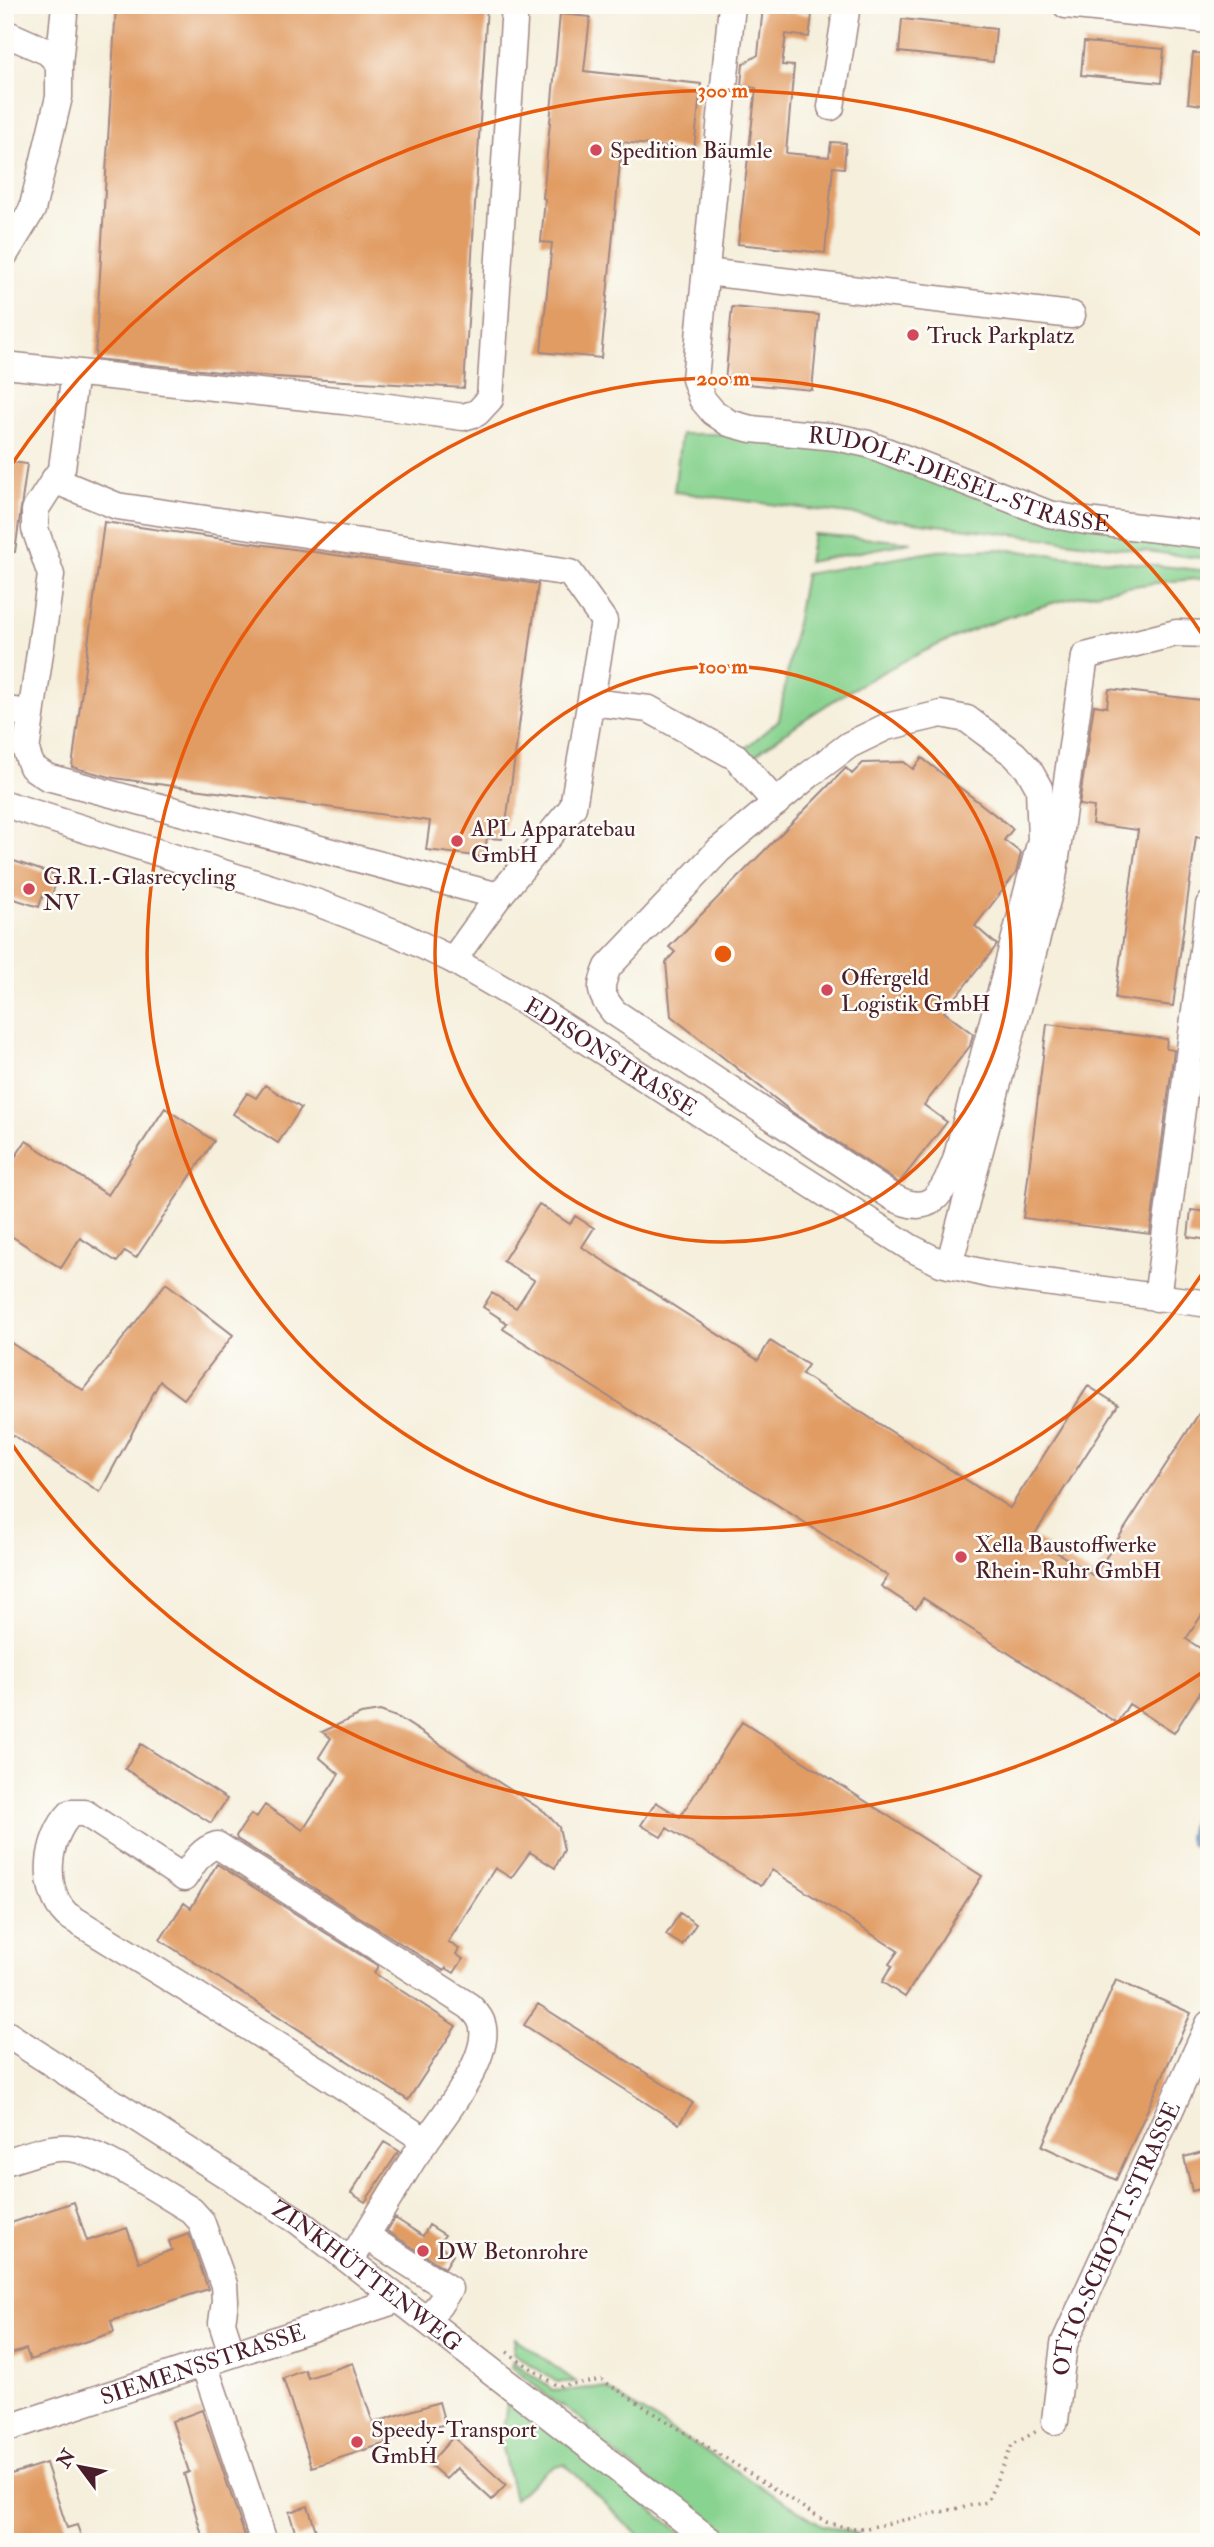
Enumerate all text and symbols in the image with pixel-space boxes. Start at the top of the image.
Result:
text: 300 m [698,77,749,104]
place label: Spedition Bäumle [610,136,773,166]
marker: Spedition Bäumle [588,142,604,158]
place label: Truck Parkplatz [927,321,1074,351]
marker: Truck Parkplatz [905,327,921,343]
text: 200 m [697,365,750,392]
street label: RUDOLF-DIESEL-STRASSE [807,420,1112,538]
text: 100 m [698,653,749,680]
place label: APL Apparatebau GmbH [470,814,636,869]
marker: APL Apparatebau GmbH [449,833,465,849]
place label: G.R.I.-Glasrecycling NV [43,862,237,917]
marker: G.R.I.-Glasrecycling NV [21,881,37,897]
centre of rings [711,942,735,966]
place label: Offergeld Logistik GmbH [841,963,990,1018]
marker: Offergeld Logistik GmbH [819,982,835,998]
street label: EDISONSTRASSE [519,991,703,1122]
place label: Xella Baustoffwerke Rhein-Ruhr GmbH [975,1530,1161,1585]
marker: Xella Baustoffwerke Rhein-Ruhr GmbH [953,1549,969,1565]
street label: OTTO-SCHOTT-STRASSE [1046,2097,1186,2377]
street label: ZINKHÜTTENWEG [266,2193,468,2358]
place label: DW Betonrohre [437,2237,588,2266]
marker: DW Betonrohre [415,2243,431,2259]
street label: SIEMENSSTRASSE [96,2317,309,2411]
place label: Speedy-Transport GmbH [371,2415,537,2470]
north arrow [46,2432,116,2502]
marker: Speedy-Transport GmbH [349,2434,365,2450]
text: N [51,2444,82,2473]

